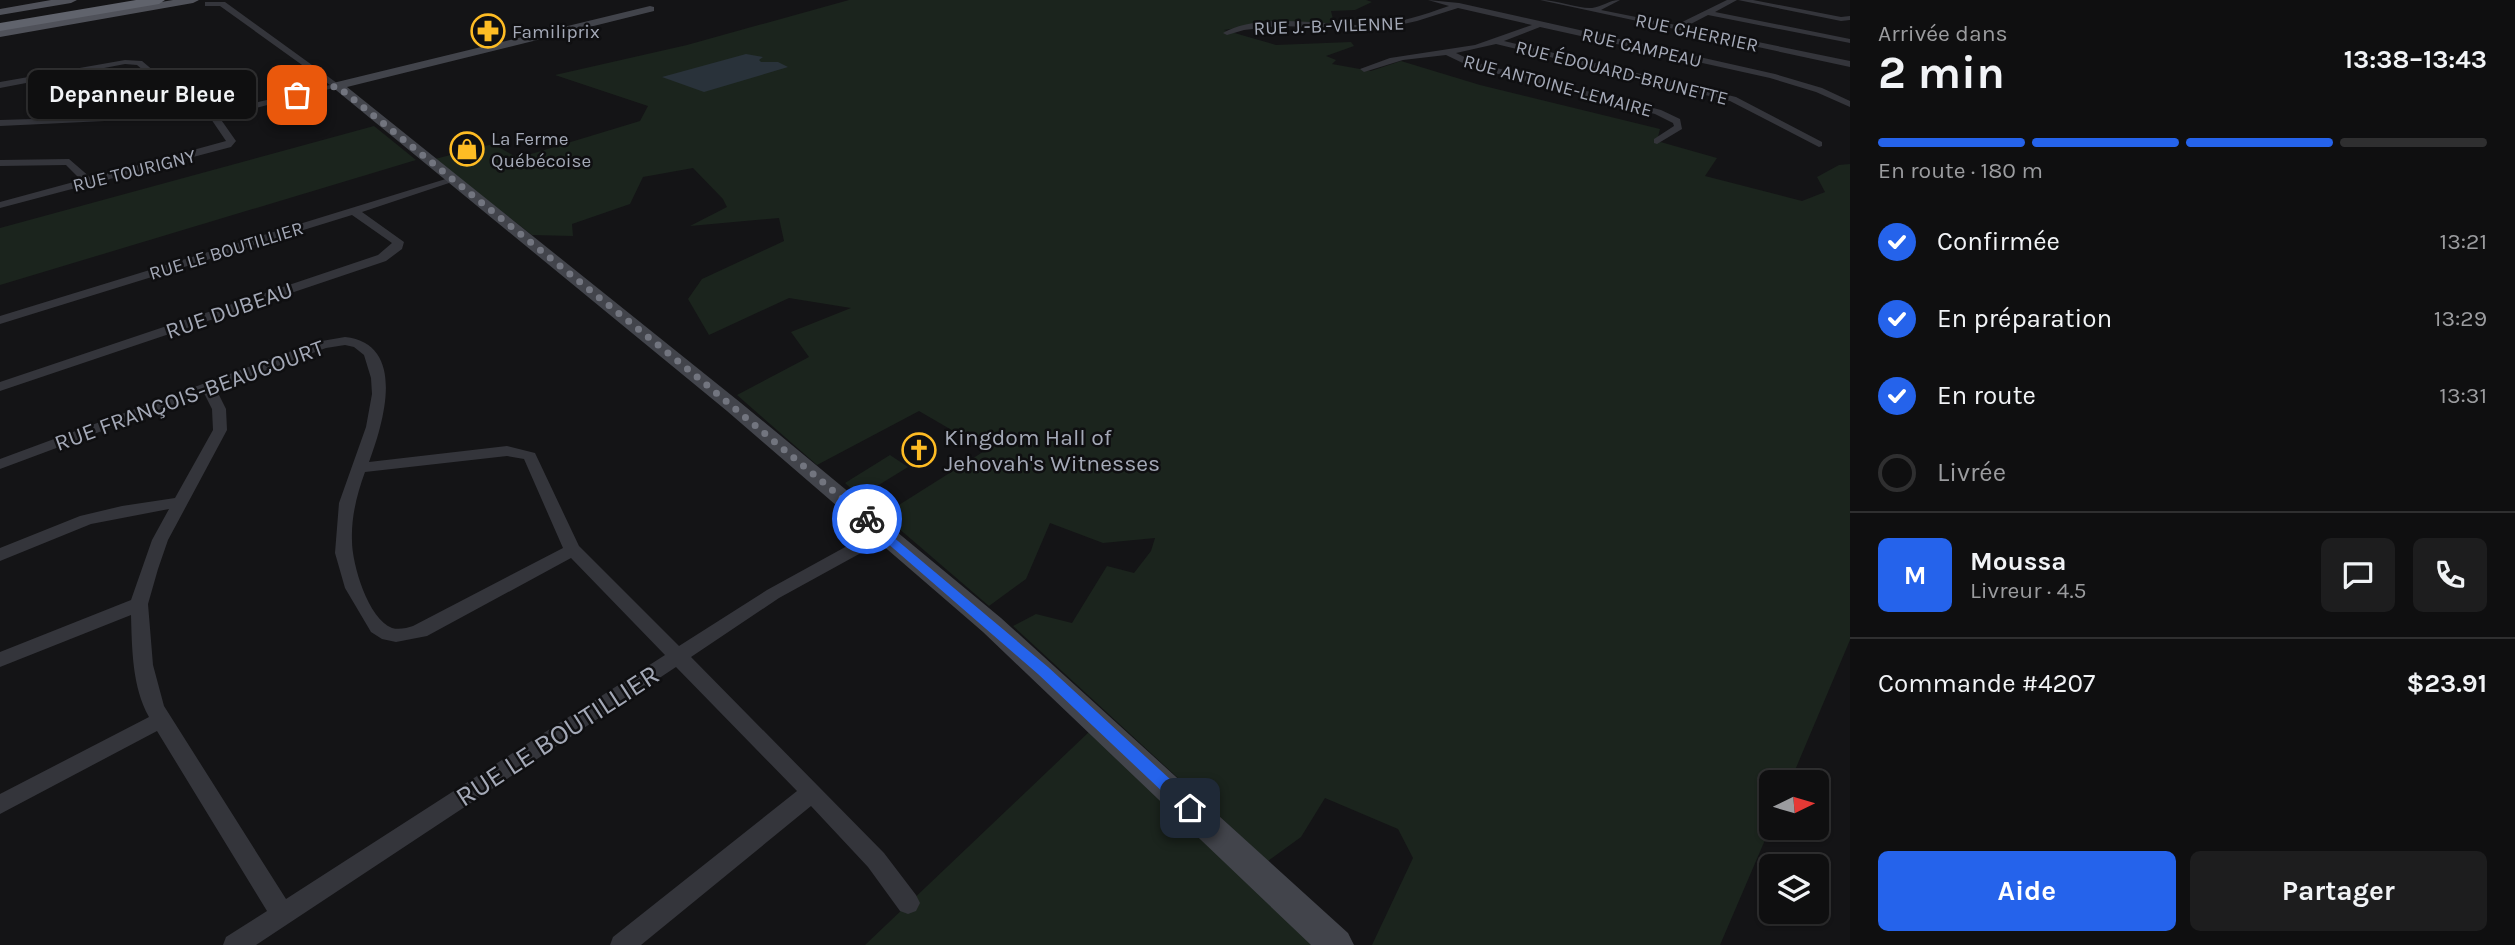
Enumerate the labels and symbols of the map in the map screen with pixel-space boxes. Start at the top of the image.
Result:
street label: RUE CHERRIER [1633,9,1760,57]
pharmacy icon: Familiprix [469,12,507,50]
street label: RUE J.-B.-VILENNE [1253,12,1405,40]
place label: Familiprix [512,21,600,43]
street label: RUE CAMPEAU [1580,23,1704,72]
street label: RUE ÉDOUARD-BRUNETTE [1513,35,1730,110]
street label: RUE ANTOINE-LEMAIRE [1461,50,1655,122]
pin [267,65,327,125]
callout: Depanneur Bleue [28,70,255,119]
place label: La Ferme Québécoise [491,128,591,172]
shop icon: La Ferme Québécoise [448,130,486,168]
street label: RUE TOURIGNY [70,145,199,197]
street label: RUE LE BOUTILLIER [147,217,306,285]
street label: RUE DUBEAU [162,276,297,345]
street label: RUE FRANÇOIS-BEAUCOURT [51,334,328,457]
place label: Kingdom Hall of Jehovah's Witnesses [944,424,1160,477]
church icon: Kingdom Hall of Jehovah's Witnesses [900,431,938,469]
courier [832,484,902,554]
street label: RUE LE BOUTILLIER [449,657,665,813]
north arrow [1759,770,1829,840]
pin [1160,778,1220,838]

